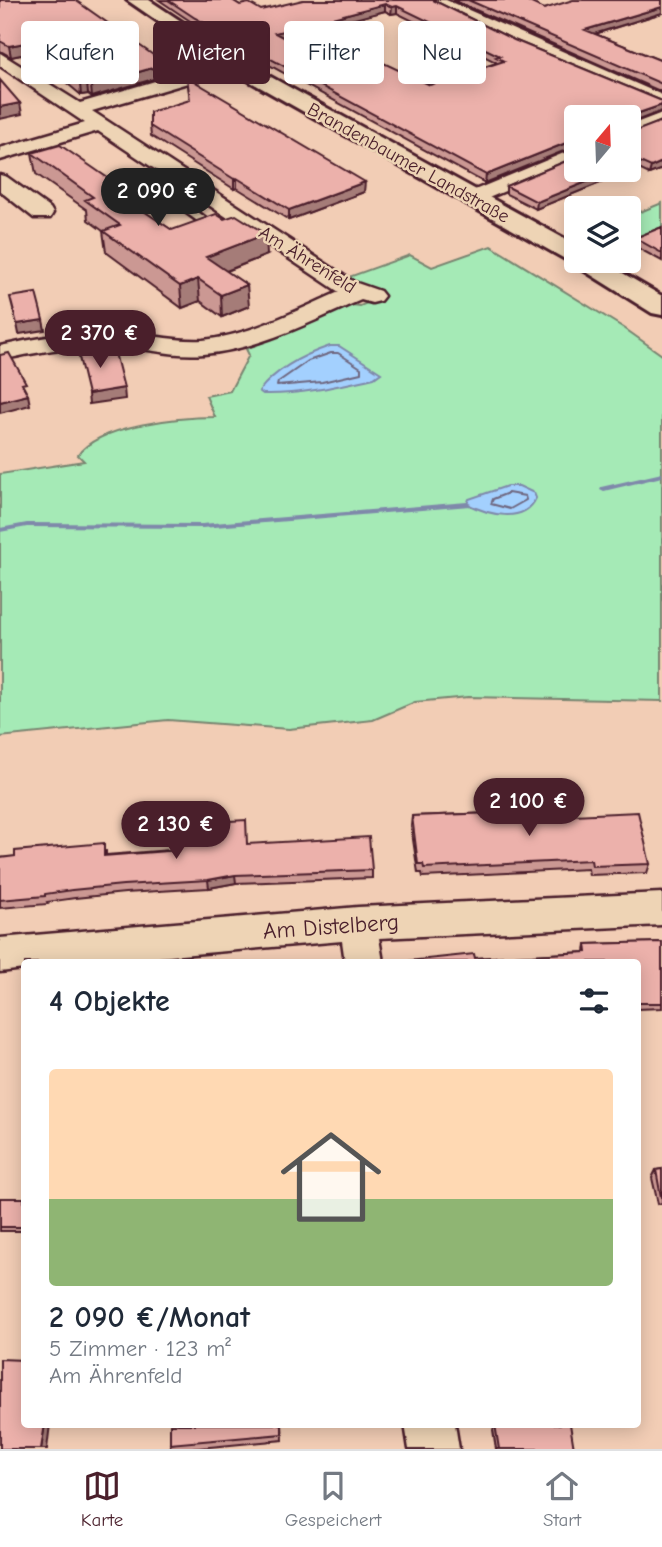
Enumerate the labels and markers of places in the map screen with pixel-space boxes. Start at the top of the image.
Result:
pin: 2 090 € [93,168,223,228]
pin: 2 370 € [35,310,165,370]
pin: 2 100 € [464,778,594,838]
pin: 2 130 € [111,802,241,861]

